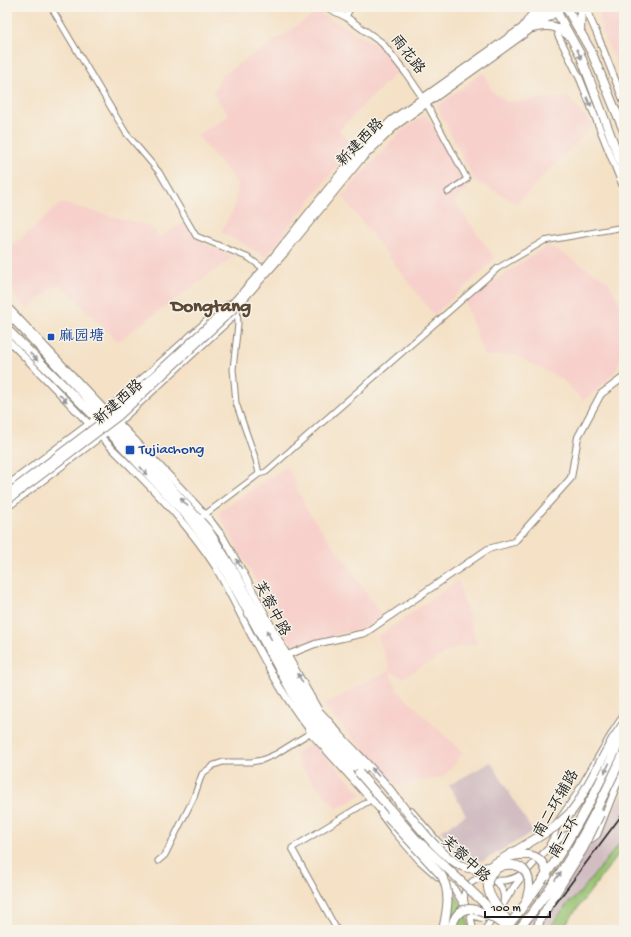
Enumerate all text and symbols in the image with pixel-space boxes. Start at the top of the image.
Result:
street label: 雨花路 [386,32,428,78]
one-way arrow [577,48,583,60]
one-way arrow [587,96,593,108]
street label: 新建西路 [334,115,388,171]
district label: Dongtang [169,296,251,319]
place label: 麻园塘 [59,328,104,346]
marker: 麻园塘 [46,332,56,342]
one-way arrow [30,352,39,362]
street label: 新建西路 [91,376,147,430]
one-way arrow [58,393,67,402]
place label: Tujiachong [138,441,204,459]
marker: Tujiachong [124,444,136,456]
one-way arrow [139,466,148,475]
one-way arrow [179,497,189,507]
one-way arrow [235,558,242,570]
street label: 芙蓉中路 [249,578,293,640]
one-way arrow [265,629,272,641]
one-way arrow [297,672,304,684]
one-way arrow [604,762,610,773]
one-way arrow [370,767,379,777]
street label: 南二环辅路 [530,767,584,841]
street label: 南二环 [546,814,584,862]
street label: 芙蓉中路 [437,833,493,887]
one-way arrow [554,871,562,881]
scale bar [485,893,550,919]
text: 100 m [490,902,521,916]

